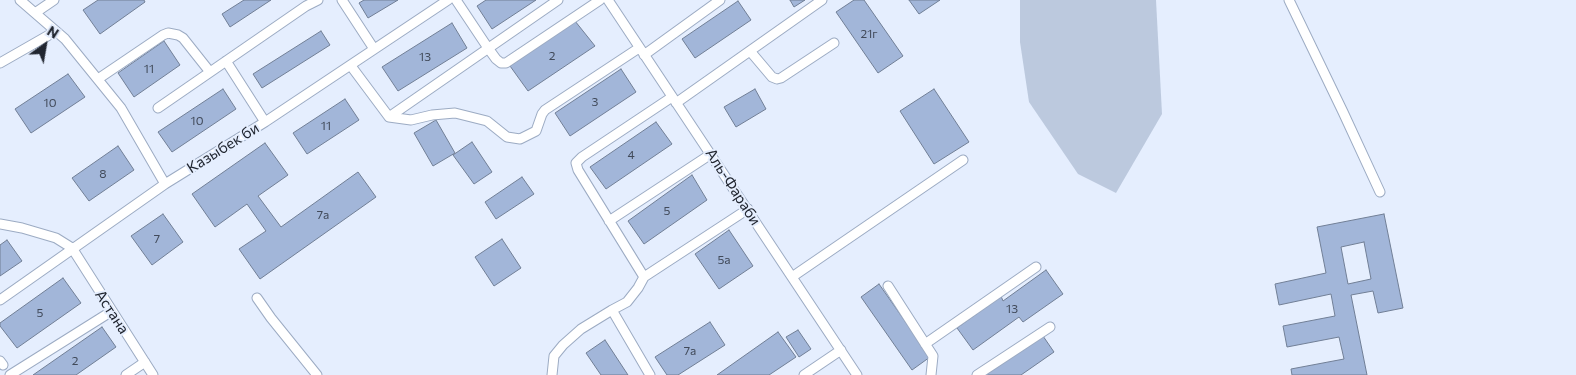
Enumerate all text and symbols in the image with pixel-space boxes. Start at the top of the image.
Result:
north arrow [20,20,70,70]
text: N [44,22,62,42]
house number: 21г [860,27,878,41]
house number: 2 [549,49,555,63]
house number: 13 [419,50,431,64]
house number: 11 [144,62,154,76]
house number: 3 [592,95,598,109]
house number: 10 [44,96,56,110]
house number: 10 [191,114,203,128]
street label: Казыбек би [184,119,262,177]
house number: 11 [321,119,331,133]
street label: Аль-Фараби [702,145,764,229]
house number: 4 [627,148,635,162]
house number: 8 [99,167,107,181]
house number: 5 [664,204,670,218]
house number: 7а [317,208,329,222]
house number: 7 [154,232,160,246]
house number: 5а [717,253,731,267]
street label: Астана [91,287,133,337]
house number: 13 [1006,302,1018,316]
house number: 5 [37,306,43,320]
house number: 7а [684,344,696,358]
house number: 2 [72,354,78,368]

